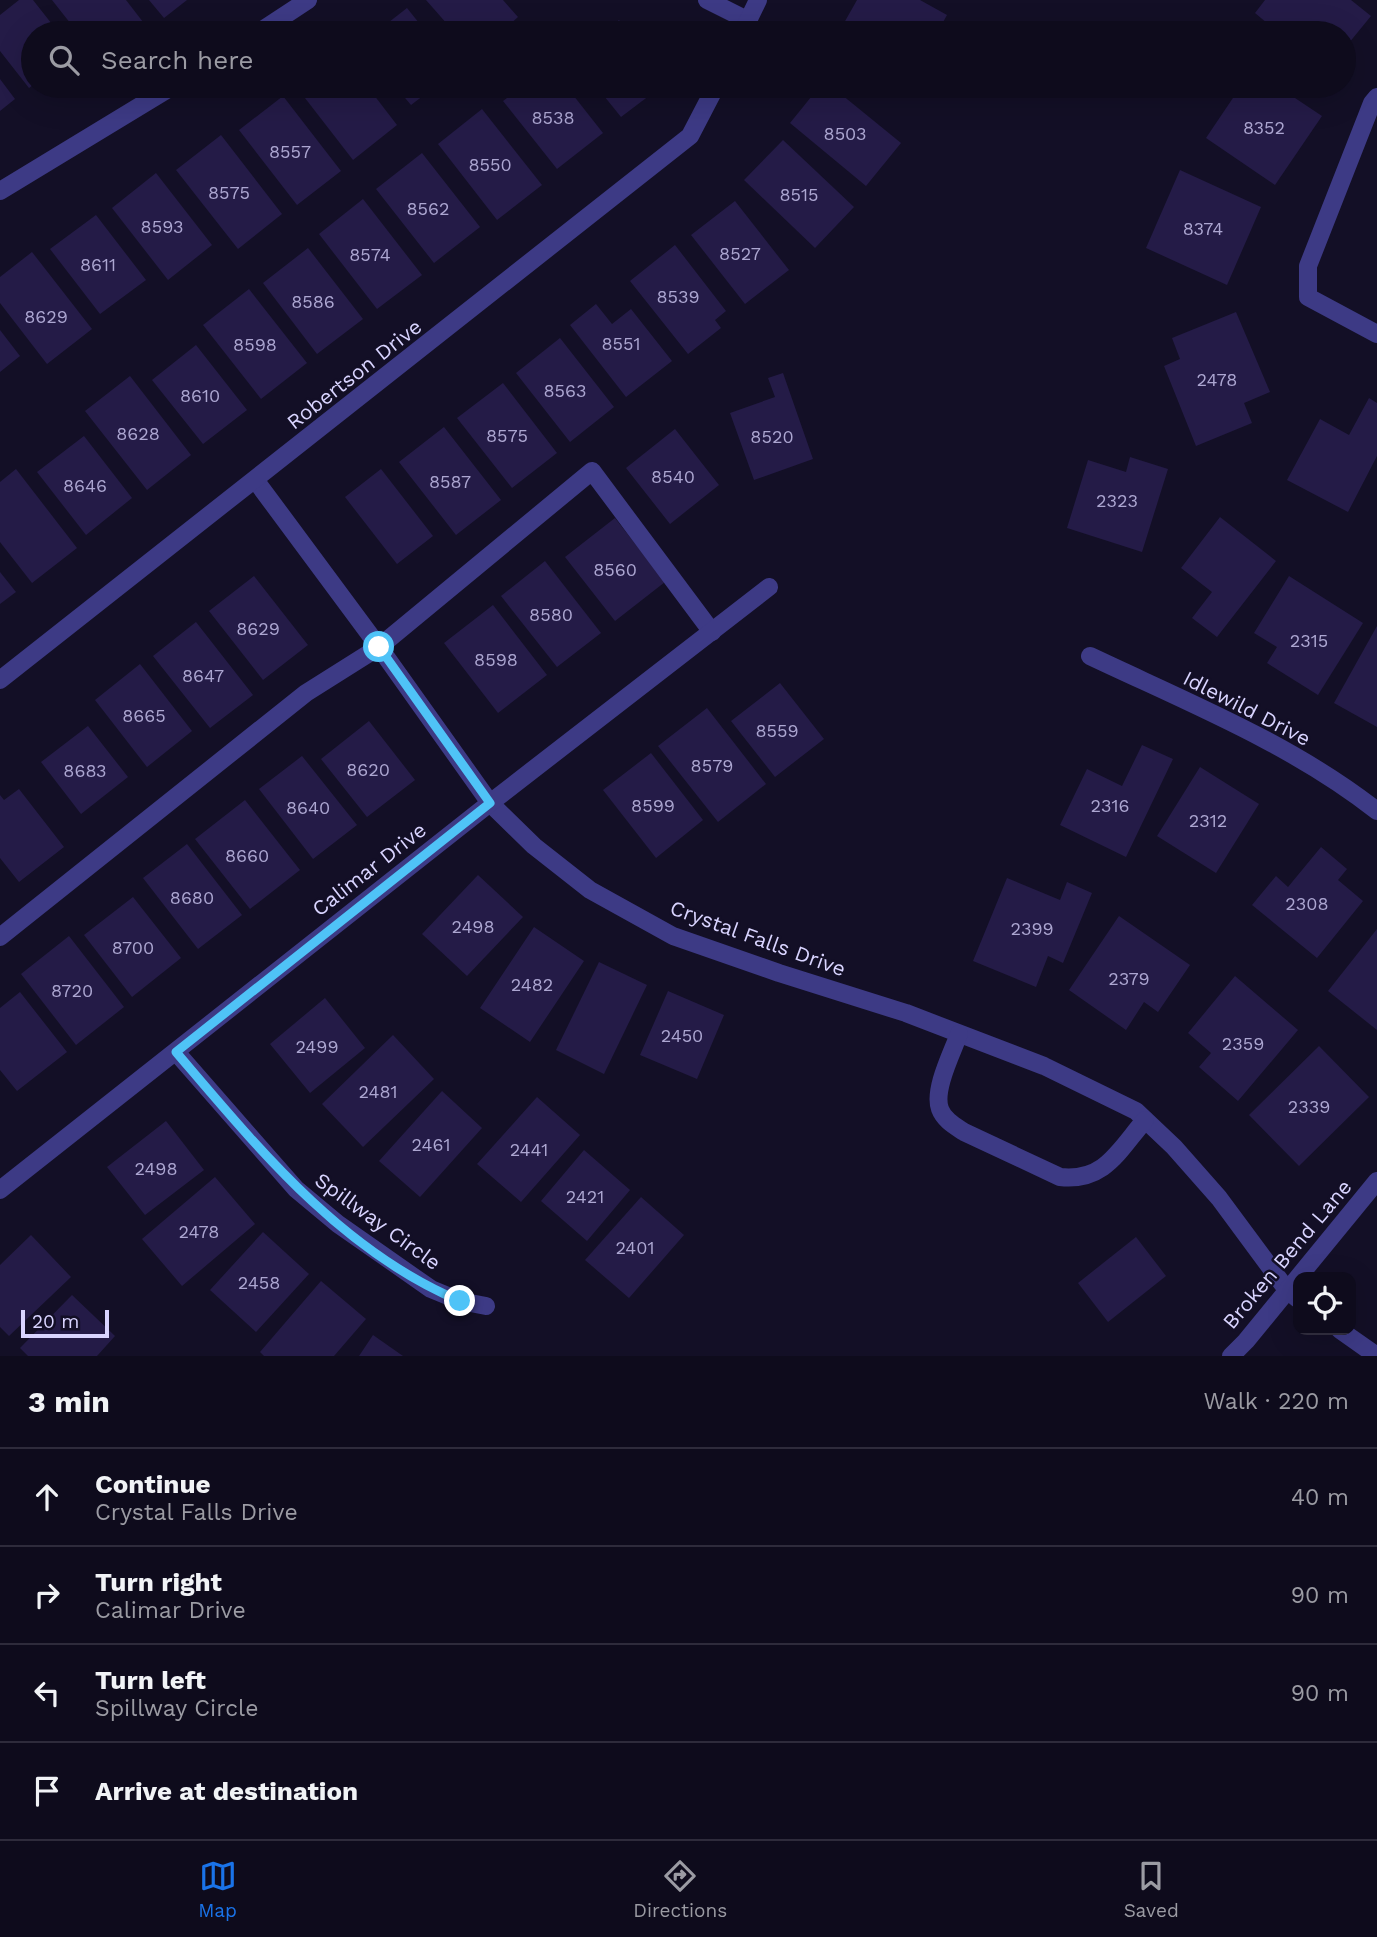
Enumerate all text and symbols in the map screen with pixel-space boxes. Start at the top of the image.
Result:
search box [21,21,1356,98]
icon: search [45,41,83,79]
text: Search here [101,45,253,75]
house number: 8538 [531,107,575,128]
house number: 8352 [1243,117,1285,138]
house number: 8503 [824,123,866,144]
house number: 8557 [269,141,311,162]
house number: 8550 [468,154,512,175]
house number: 8575 [208,182,250,203]
house number: 8515 [779,184,819,205]
house number: 8562 [406,198,450,219]
house number: 8593 [141,216,183,237]
house number: 8374 [1183,218,1223,239]
house number: 8527 [719,243,761,264]
house number: 8574 [349,244,391,265]
house number: 8611 [80,254,116,275]
house number: 8539 [656,286,700,307]
house number: 8586 [291,291,335,312]
house number: 8629 [24,306,68,327]
street label: Robertson Drive [282,314,426,434]
house number: 8551 [601,333,641,354]
house number: 8598 [233,334,277,355]
house number: 2478 [1197,369,1237,390]
house number: 8563 [543,380,587,401]
house number: 8610 [180,385,220,406]
house number: 8628 [116,423,160,444]
house number: 8575 [486,425,528,446]
house number: 8520 [750,426,794,447]
house number: 8540 [651,466,695,487]
house number: 8587 [429,471,471,492]
house number: 8646 [63,475,107,496]
house number: 2323 [1096,490,1138,511]
house number: 8560 [593,559,637,580]
house number: 8580 [529,604,573,625]
house number: 8629 [236,618,280,639]
house number: 2315 [1290,630,1328,651]
route start [363,631,394,662]
house number: 8598 [474,649,518,670]
house number: 8647 [182,665,224,686]
street label: Idlewild Drive [1179,665,1315,751]
house number: 8665 [122,705,166,726]
house number: 8559 [755,720,799,741]
house number: 8579 [691,755,733,776]
house number: 8620 [346,759,390,780]
house number: 8683 [63,760,107,781]
house number: 8599 [631,795,675,816]
house number: 2316 [1091,795,1129,816]
house number: 8640 [286,797,330,818]
house number: 2312 [1189,810,1227,831]
street label: Calimar Drive [307,817,431,921]
house number: 8660 [225,845,269,866]
house number: 8680 [170,887,214,908]
house number: 2308 [1285,893,1329,914]
street label: Crystal Falls Drive [667,895,849,981]
house number: 2498 [451,916,495,937]
house number: 2399 [1010,918,1054,939]
house number: 8700 [112,937,154,958]
house number: 2379 [1108,968,1150,989]
house number: 2482 [511,974,553,995]
house number: 8720 [51,980,93,1001]
house number: 2450 [661,1025,703,1046]
house number: 2359 [1222,1033,1264,1054]
house number: 2499 [295,1036,339,1057]
house number: 2481 [358,1081,398,1102]
house number: 2339 [1288,1096,1330,1117]
house number: 2461 [412,1134,450,1155]
house number: 2441 [510,1139,548,1160]
house number: 2498 [134,1158,178,1179]
street label: Spillway Circle [310,1167,446,1275]
street label: Broken Bend Lane [1217,1174,1357,1334]
house number: 2421 [566,1186,604,1207]
house number: 2478 [179,1221,219,1242]
house number: 2401 [615,1237,655,1258]
house number: 2458 [238,1272,280,1293]
map controls [1293,1272,1356,1335]
button: locate [1293,1272,1356,1335]
route end [444,1285,475,1316]
scale bar [21,1307,108,1339]
text: 20 m [32,1310,79,1333]
text: 3 min [28,1384,110,1419]
text: Walk · 220 m [1203,1388,1349,1415]
text: Continue [95,1469,211,1499]
icon: ahead [28,1478,66,1516]
text: 40 m [1291,1484,1349,1511]
text: Crystal Falls Drive [95,1499,298,1526]
text: Turn right [95,1567,222,1597]
icon: right [28,1576,66,1614]
text: 90 m [1291,1582,1349,1609]
text: Calimar Drive [95,1597,246,1624]
text: Turn left [95,1665,206,1695]
icon: left [28,1674,66,1712]
text: 90 m [1291,1680,1349,1707]
text: Spillway Circle [95,1695,258,1722]
icon: arrive [28,1772,66,1810]
text: Arrive at destination [95,1776,358,1806]
tab: Map [198,1857,237,1922]
tab: Directions [633,1857,727,1922]
tab: Saved [1124,1857,1179,1922]

